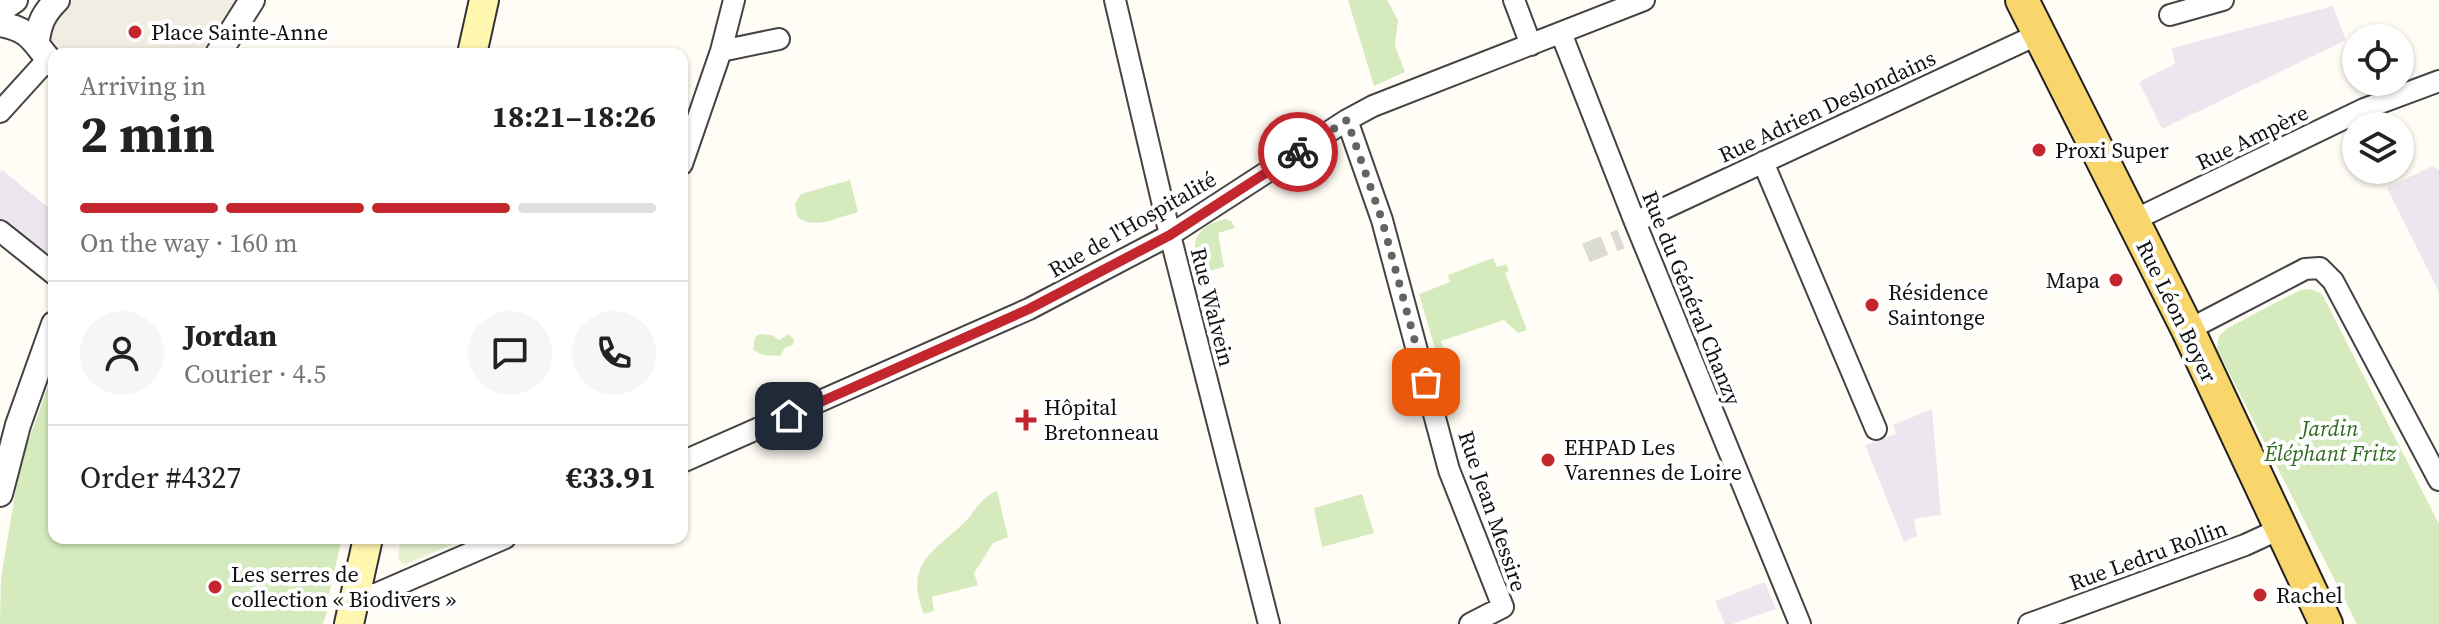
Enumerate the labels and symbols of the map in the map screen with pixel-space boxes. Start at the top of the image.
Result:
place label: Place Sainte-Anne [151,17,328,47]
marker: Place Sainte-Anne [126,23,144,41]
street label: Rue Adrien Deslondains [1714,42,1940,170]
street label: Rue Ampère [2191,97,2313,177]
courier [1258,112,1338,192]
place label: Proxi Super [2055,135,2169,165]
marker: Proxi Super [2030,141,2048,159]
street label: Rue de l'Hospitalité [1042,164,1222,284]
street label: Rue du Général Chanzy [1635,186,1749,410]
street label: Rue Léon Boyer [2130,235,2225,388]
street label: Rue Walvein [1184,245,1242,369]
place label: Mapa [2046,265,2101,295]
marker: Mapa [2107,271,2125,289]
place label: Résidence Saintonge [1888,277,1988,332]
marker: Résidence Saintonge [1863,296,1881,314]
pin [1392,348,1460,416]
pin [755,382,823,450]
place label: Hôpital Bretonneau [1044,392,1159,447]
marker: Hôpital Bretonneau [1015,409,1037,431]
park label: Jardin Éléphant Fritz [2263,413,2397,468]
street label: Rue Jean Messire [1451,427,1535,595]
place label: EHPAD Les Varennes de Loire [1564,432,1742,487]
marker: EHPAD Les Varennes de Loire [1539,451,1557,469]
street label: Rue Ledru Rollin [2065,513,2231,597]
place label: Les serres de collection « Biodivers » [231,559,457,614]
marker: Les serres de collection « Biodivers » [206,578,224,596]
place label: Rachel [2276,580,2343,610]
marker: Rachel [2251,586,2269,604]

